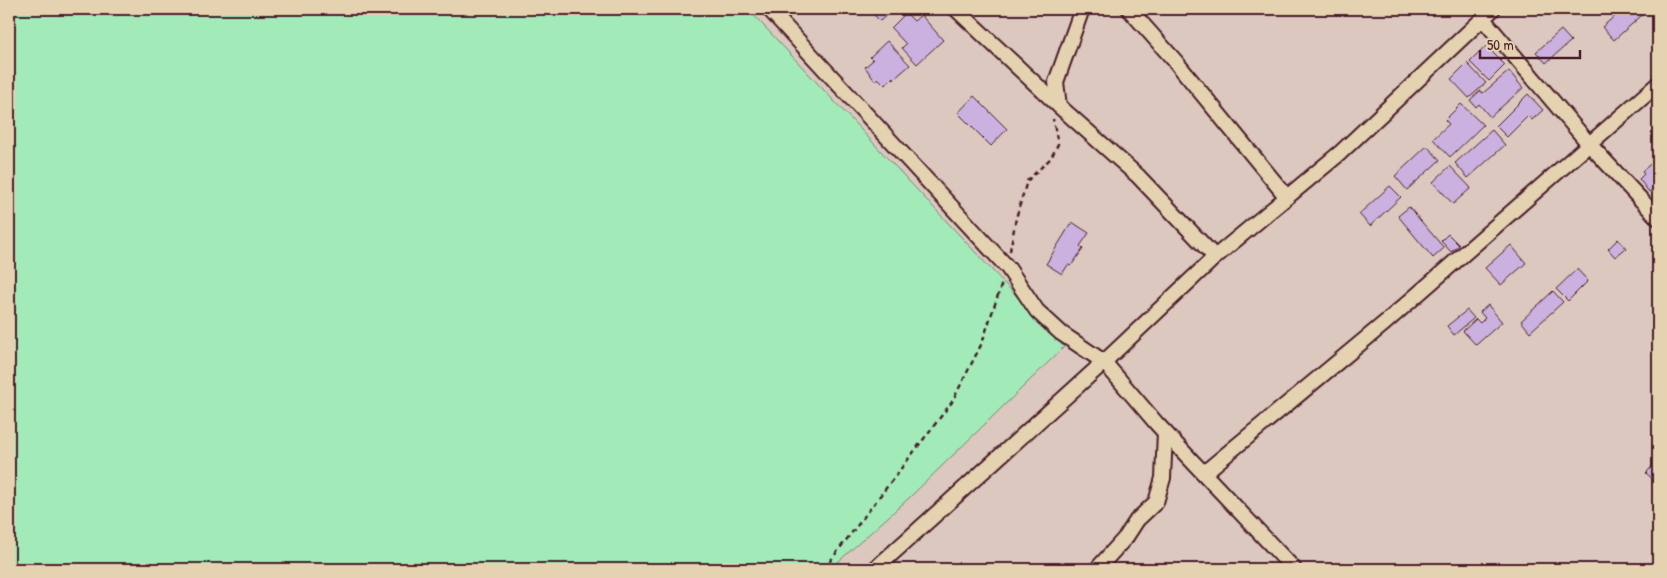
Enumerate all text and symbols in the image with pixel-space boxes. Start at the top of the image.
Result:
scale bar [1480,28,1580,60]
text: 50 m [1487,34,1514,55]

